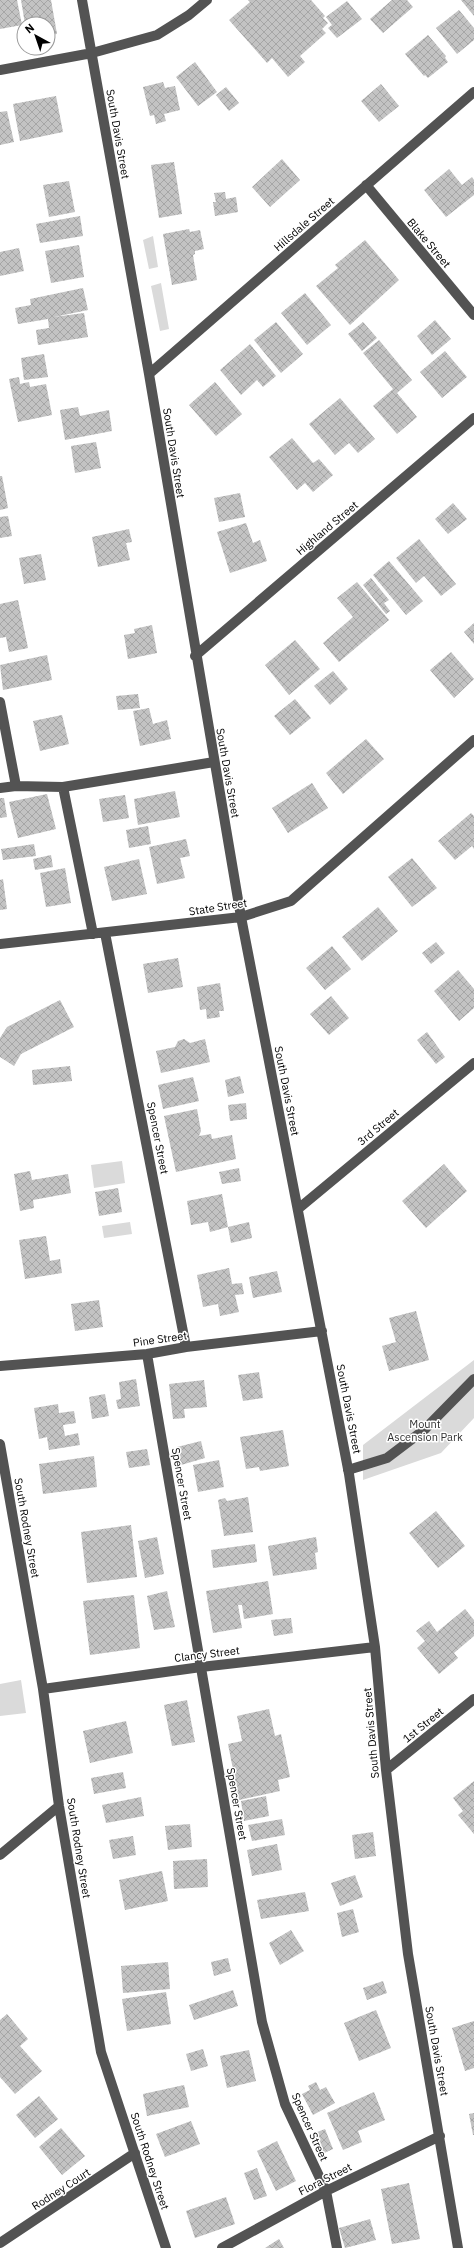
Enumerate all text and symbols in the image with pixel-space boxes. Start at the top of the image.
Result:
north arrow [16,16,56,56]
text: N [22,20,37,36]
street label: South Davis Street [103,88,133,180]
street label: Hillsdale Street [271,194,337,254]
street label: Blake Street [404,215,454,271]
street label: South Davis Street [160,407,188,499]
street label: Highland Street [293,498,361,558]
street label: South Davis Street [213,727,243,819]
street label: State Street [188,895,248,919]
street label: South Davis Street [271,1045,303,1137]
street label: Spencer Street [144,1101,172,1175]
street label: 3rd Street [354,1106,402,1148]
street label: Pine Street [132,1328,188,1350]
street label: South Davis Street [333,1363,365,1455]
park label: Mount Ascension Park [387,1417,463,1444]
street label: Spencer Street [169,1447,195,1521]
street label: South Rodney Street [11,1477,43,1579]
street label: Clancy Street [174,1643,241,1665]
street label: South Davis Street [360,1687,382,1779]
street label: 1st Street [400,1704,446,1746]
street label: Spencer Street [224,1767,250,1841]
street label: South Rodney Street [64,1797,94,1899]
street label: South Davis Street [422,2005,452,2097]
street label: Spencer Street [289,2091,331,2163]
street label: South Rodney Street [128,2111,172,2212]
street label: Flora Street [296,2160,354,2198]
street label: Rodney Court [29,2165,93,2213]

